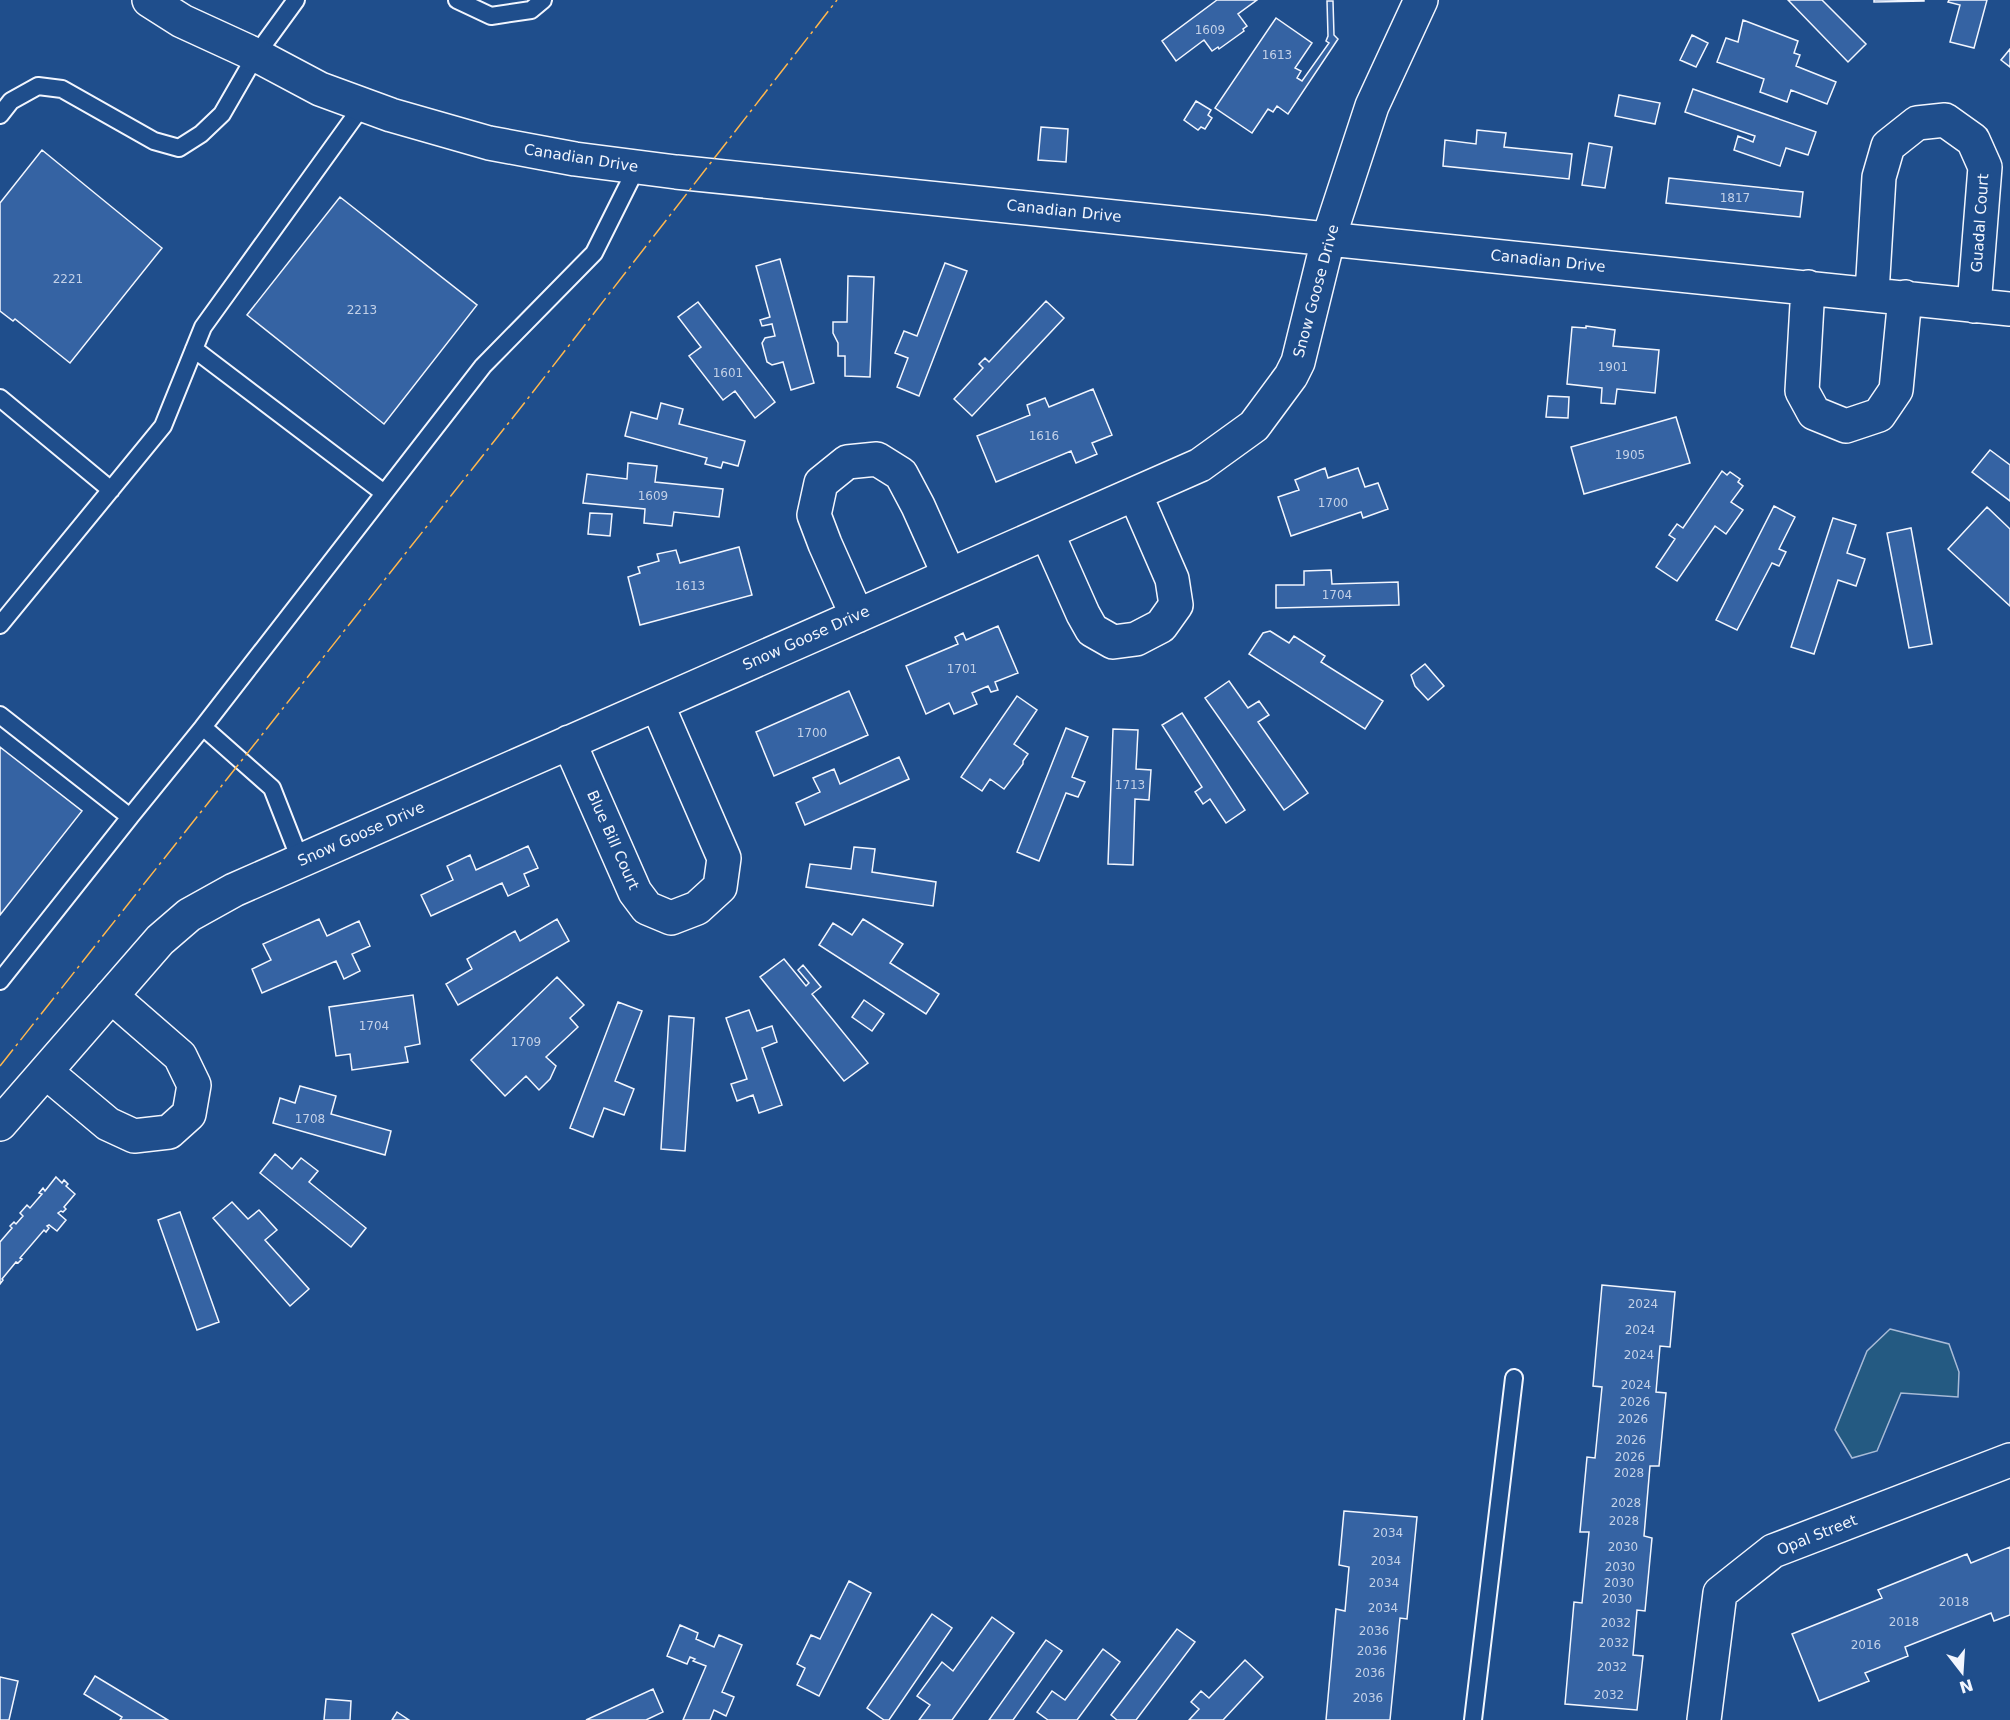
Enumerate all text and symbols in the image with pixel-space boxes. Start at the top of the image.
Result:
house number: 1609 [1195,23,1225,37]
house number: 1613 [1262,48,1292,62]
street label: Canadian Drive [523,140,639,176]
street label: Guadal Court [1968,173,1992,273]
house number: 1817 [1720,191,1750,205]
street label: Canadian Drive [1006,196,1122,226]
street label: Snow Goose Drive [1290,222,1342,360]
street label: Canadian Drive [1490,246,1606,276]
house number: 2221 [53,272,83,286]
house number: 2213 [347,303,377,317]
house number: 1901 [1598,360,1628,374]
house number: 1601 [713,366,743,380]
house number: 1616 [1029,429,1059,443]
house number: 1905 [1615,448,1645,462]
house number: 1609 [638,489,668,503]
house number: 1700 [1318,496,1348,510]
house number: 1613 [675,579,705,593]
house number: 1704 [1322,588,1352,602]
street label: Snow Goose Drive [740,602,872,674]
house number: 1701 [947,662,977,676]
house number: 1700 [797,726,827,740]
house number: 1713 [1115,778,1145,792]
street label: Blue Bill Court [583,788,643,893]
street label: Snow Goose Drive [295,798,427,870]
house number: 1704 [359,1019,389,1033]
house number: 1709 [511,1035,541,1049]
house number: 1708 [295,1112,325,1126]
house number: 2024 [1628,1297,1658,1311]
house number: 2024 [1625,1323,1655,1337]
house number: 2024 [1624,1348,1654,1362]
house number: 2024 [1621,1378,1651,1392]
house number: 2026 [1620,1395,1650,1409]
house number: 2026 [1618,1412,1648,1426]
house number: 2026 [1616,1433,1646,1447]
house number: 2026 [1615,1450,1645,1464]
house number: 2028 [1614,1466,1644,1480]
house number: 2028 [1611,1496,1641,1510]
street label: Opal Street [1774,1511,1860,1559]
house number: 2028 [1609,1514,1639,1528]
house number: 2034 [1373,1526,1403,1540]
house number: 2030 [1608,1540,1638,1554]
house number: 2034 [1371,1554,1401,1568]
house number: 2030 [1605,1560,1635,1574]
house number: 2034 [1369,1576,1399,1590]
house number: 2030 [1604,1576,1634,1590]
house number: 2030 [1602,1592,1632,1606]
house number: 2018 [1939,1595,1969,1609]
house number: 2034 [1368,1601,1398,1615]
house number: 2018 [1889,1615,1919,1629]
house number: 2032 [1601,1616,1631,1630]
house number: 2036 [1359,1624,1389,1638]
house number: 2032 [1599,1636,1629,1650]
house number: 2016 [1851,1638,1881,1652]
north arrow [1932,1642,1992,1702]
house number: 2036 [1357,1644,1387,1658]
house number: 2032 [1597,1660,1627,1674]
house number: 2036 [1355,1666,1385,1680]
text: N [1957,1675,1975,1697]
house number: 2032 [1594,1688,1624,1702]
house number: 2036 [1353,1691,1383,1705]

